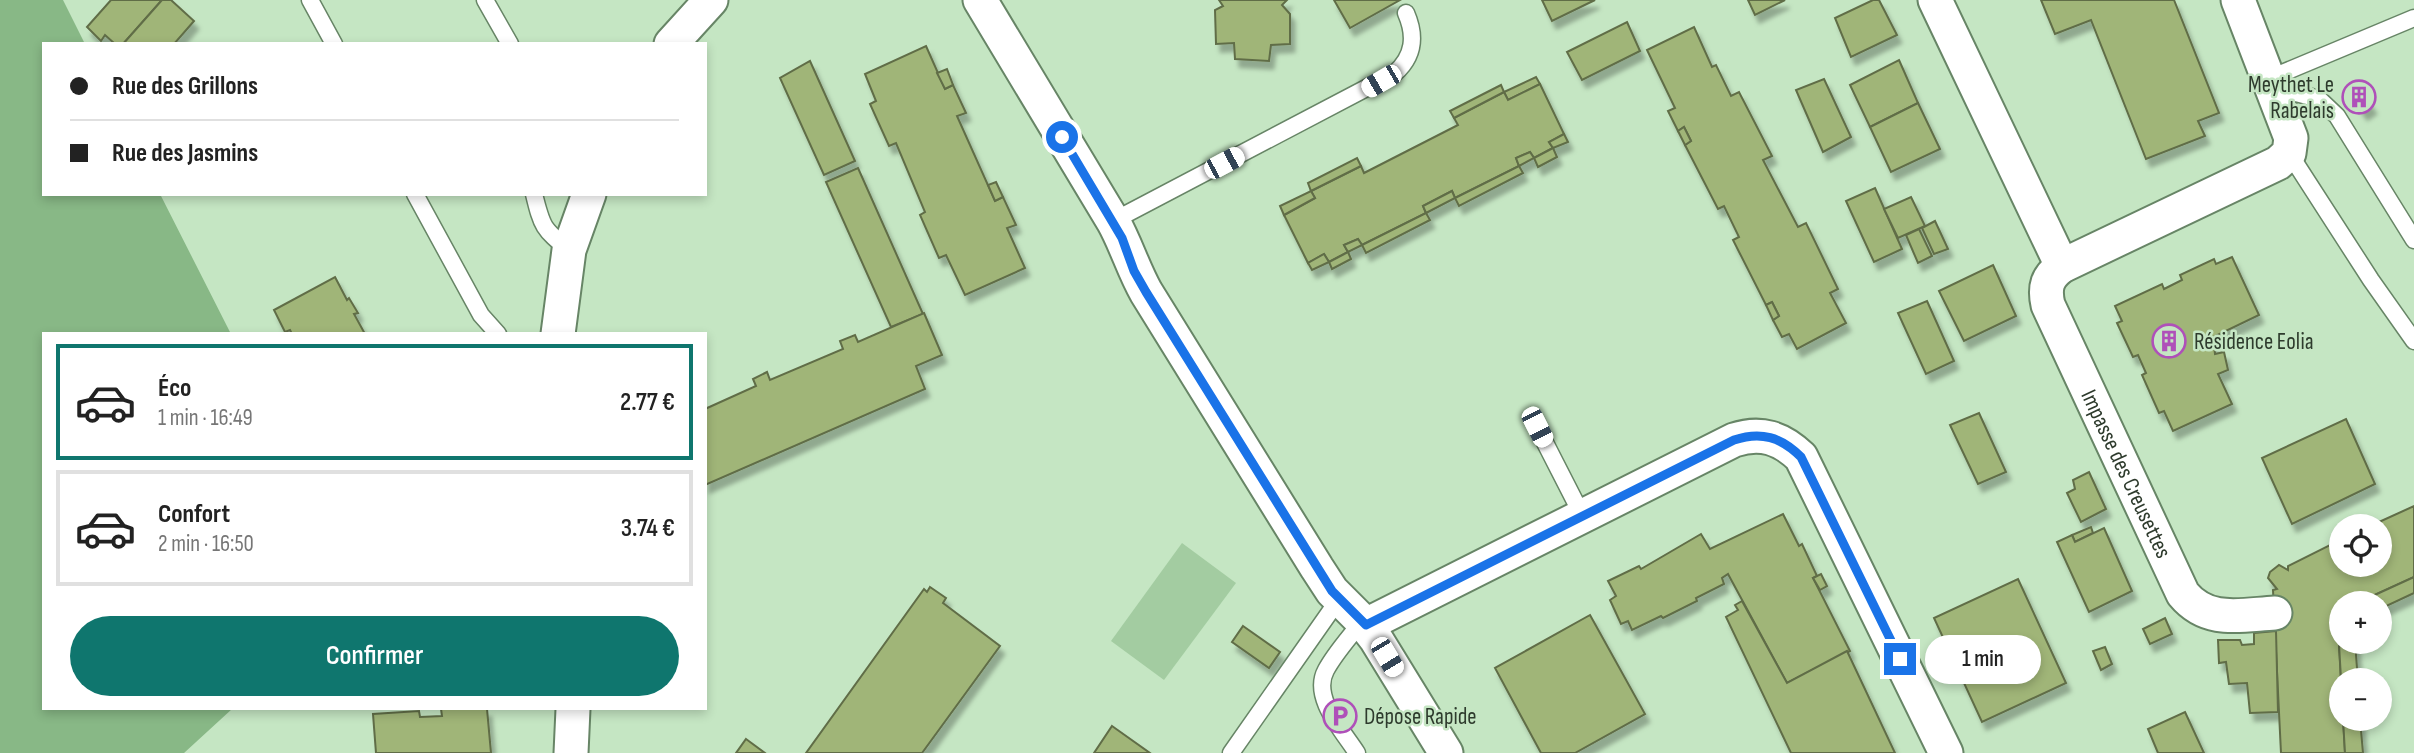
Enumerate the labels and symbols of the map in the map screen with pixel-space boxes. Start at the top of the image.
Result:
car [1358,61,1405,101]
place label: Meythet Le Rabelais [2248,71,2334,125]
building icon: Meythet Le Rabelais [2340,78,2378,116]
route start [1046,121,1078,153]
car [1201,144,1248,182]
building icon: Résidence Eolia [2150,322,2188,360]
place label: Résidence Eolia [2194,328,2314,356]
street label: Impasse des Creusettes [2075,385,2177,563]
car [1519,404,1556,450]
car [1368,634,1407,680]
callout: 1 min [1924,634,2040,684]
route end [1884,643,1916,675]
parking icon: Dépose Rapide [1321,697,1359,735]
place label: Dépose Rapide [1364,703,1477,731]

